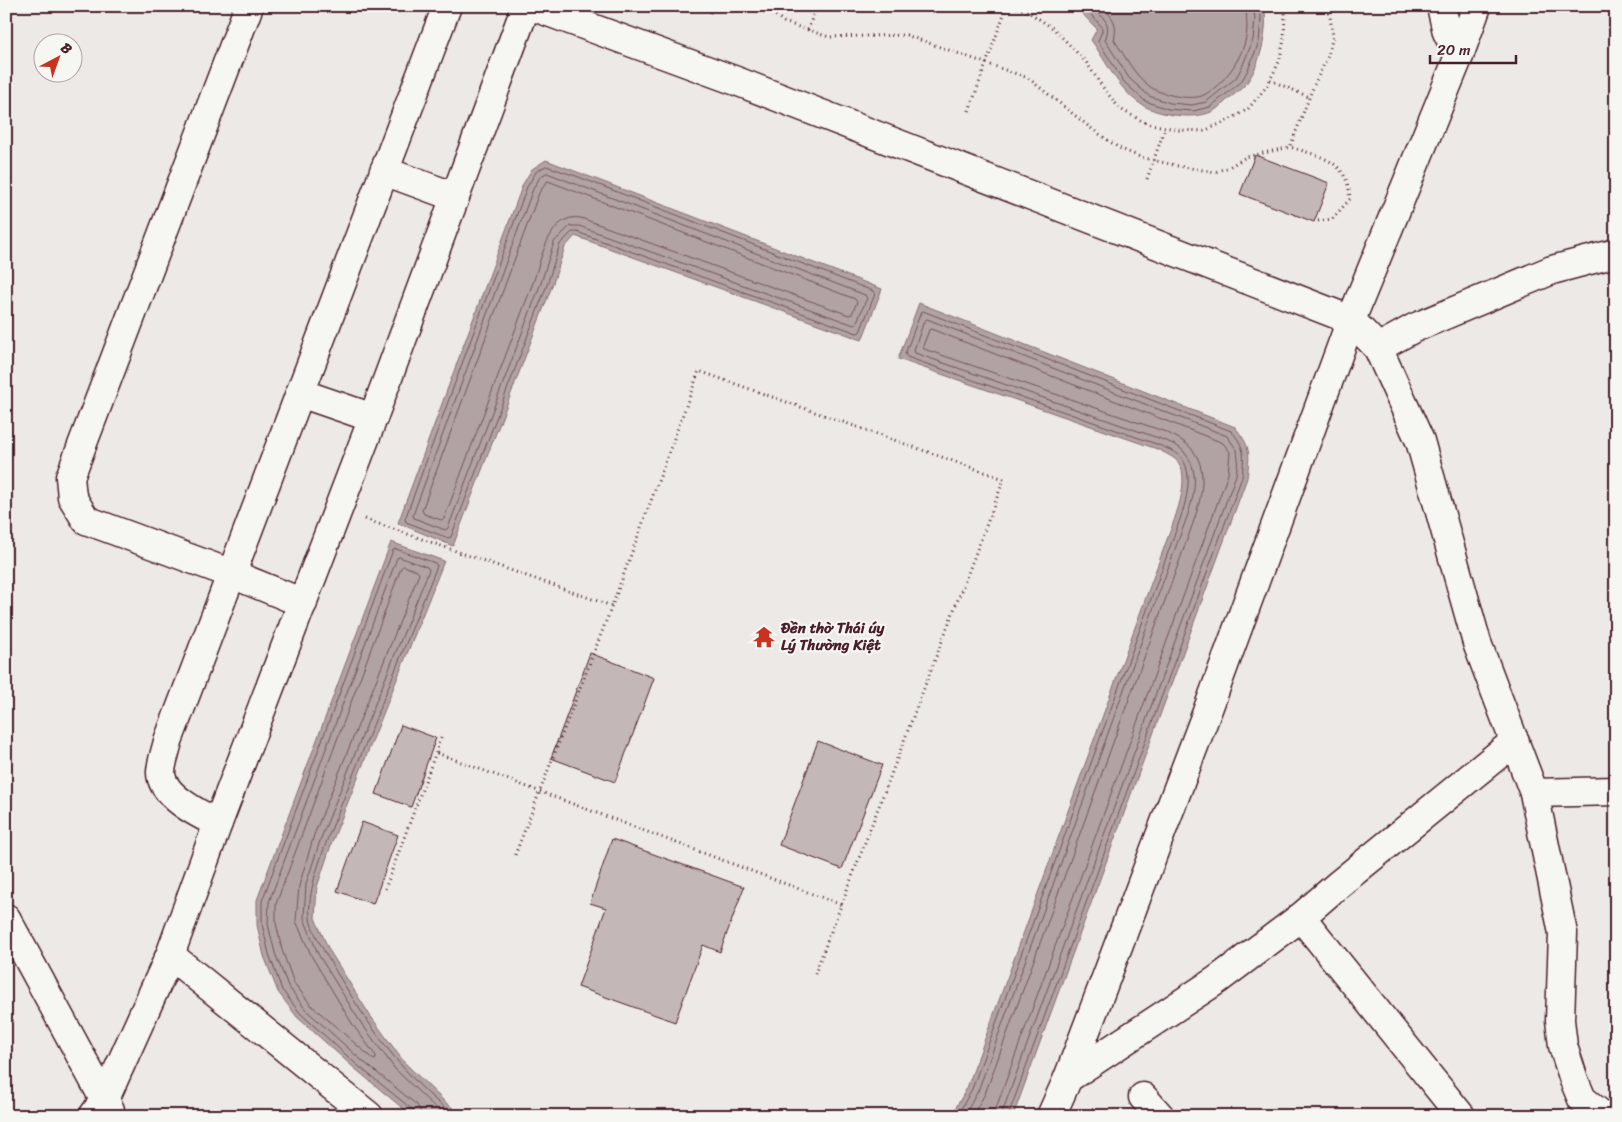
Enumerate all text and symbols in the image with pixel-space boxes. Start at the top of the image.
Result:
north arrow [32,32,82,82]
scale bar [1430,32,1516,64]
text: B [55,36,78,61]
text: 20 m [1437,37,1471,63]
place label: Đền thờ Thái úy Lý Thường Kiệt [780,615,886,658]
temple icon: Đền thờ Thái úy Lý Thường Kiệt [751,624,777,650]

